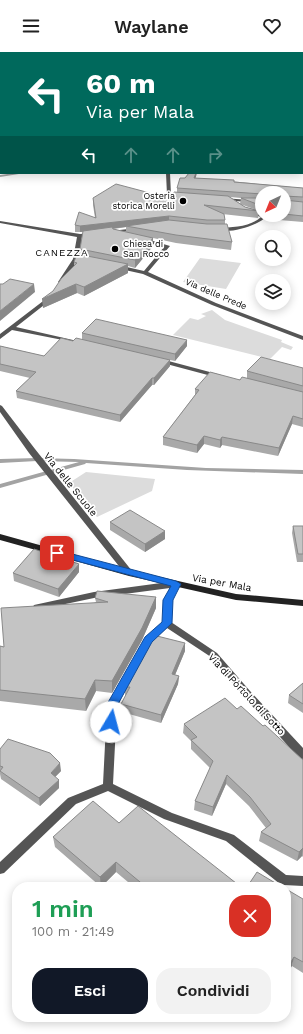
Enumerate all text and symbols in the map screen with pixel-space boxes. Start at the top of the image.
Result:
icon: menu [20,15,42,37]
icon: heart [261,15,283,37]
text: Waylane [114,16,189,37]
text: 60 m [86,67,156,100]
icon: left [20,68,72,120]
text: Via per Mala [86,101,194,122]
icon: left [78,144,100,166]
icon: ahead [120,144,142,166]
icon: ahead [162,144,184,166]
icon: right [204,144,226,166]
north arrow [255,186,291,222]
map controls [255,186,291,310]
place label: Osteria storica Morelli [112,191,175,211]
marker: Osteria storica Morelli [178,196,188,206]
button: search [255,230,291,266]
place label: Chiesa di San Rocco [123,239,169,259]
marker: Chiesa di San Rocco [110,244,120,254]
district label: CANEZZA [35,247,89,258]
button: layers [255,274,291,310]
street label: Via delle Prede [184,277,248,311]
street label: Via delle Scuole [42,450,100,518]
pin [40,536,74,570]
icon: arrive [46,542,68,564]
street label: Via per Mala [191,572,253,593]
street label: Via di Pòrtolo di Sotto [206,651,287,737]
position arrow [90,701,132,743]
text: 1 min [32,895,94,923]
button: close [229,895,271,937]
text: 100 m · 21:49 [32,924,114,939]
button: Esci [32,968,148,1014]
button: Condividi [156,968,271,1014]

